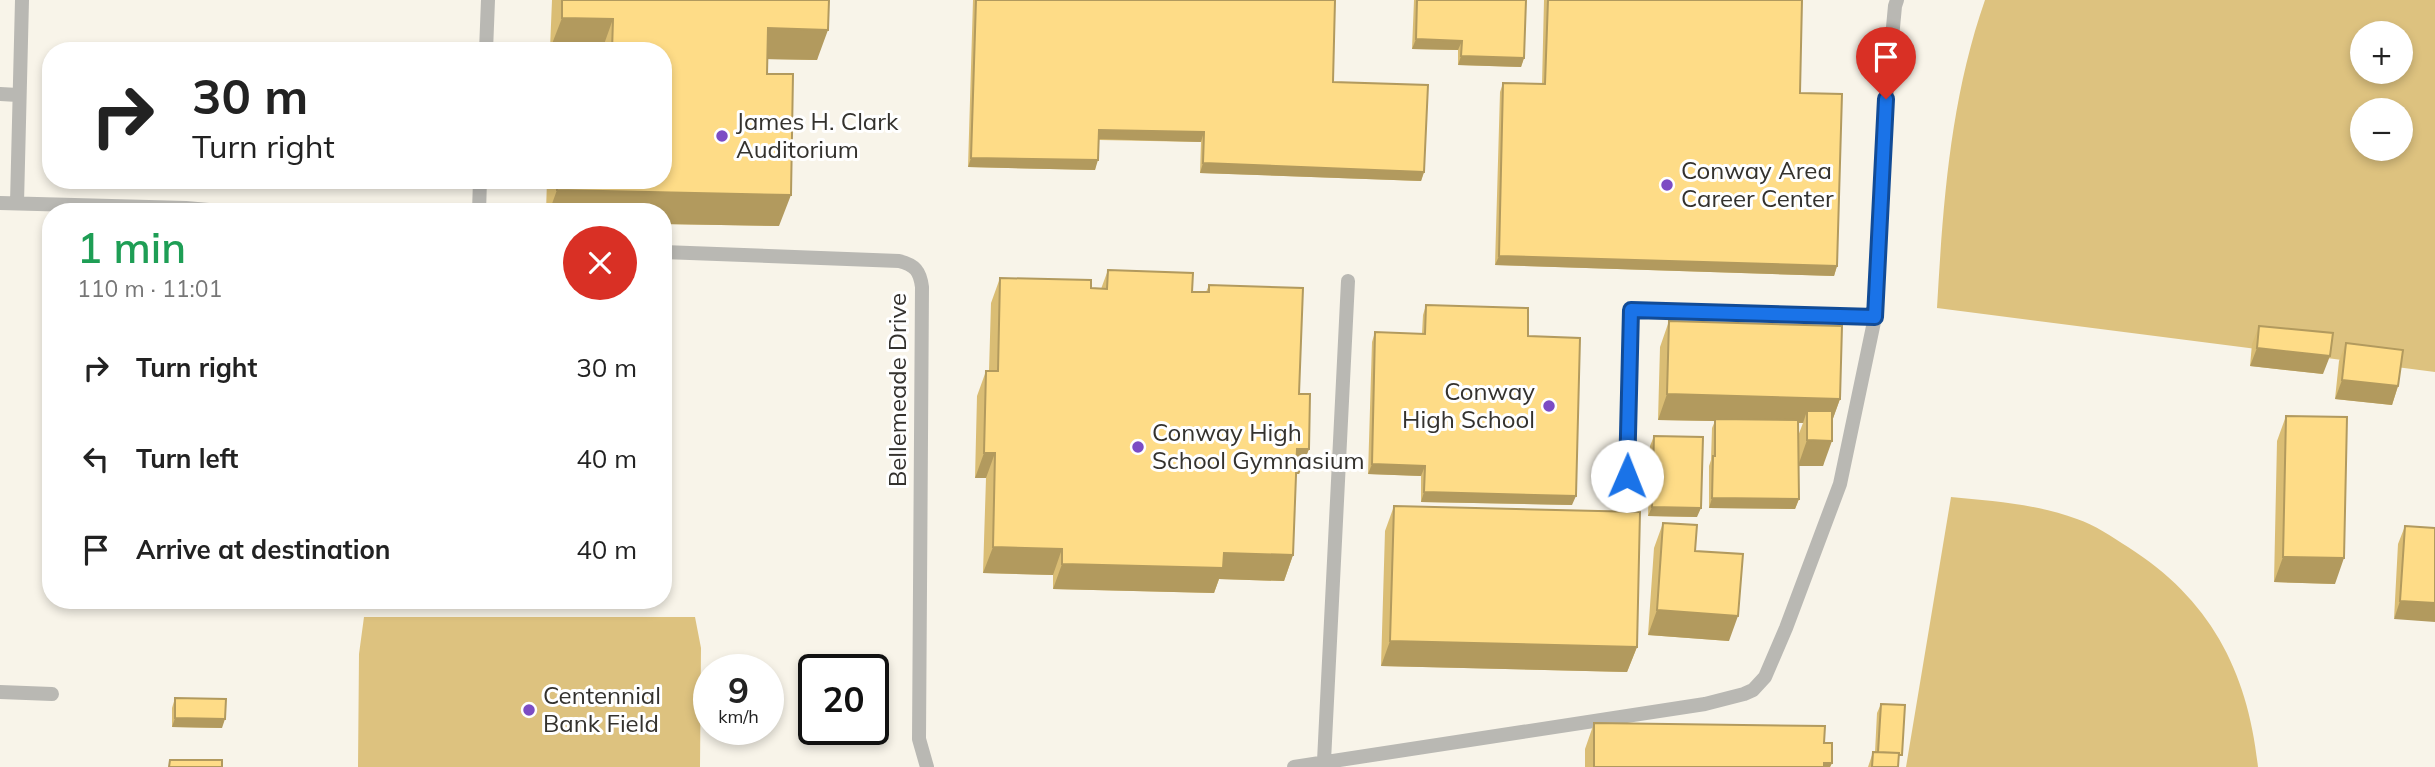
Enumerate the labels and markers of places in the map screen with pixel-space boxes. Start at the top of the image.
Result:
pin [1856,27,1916,99]
place label: James H. Clark Auditorium [736,106,899,164]
marker: James H. Clark Auditorium [714,128,730,144]
place label: Conway Area Career Center [1681,155,1834,213]
marker: Conway Area Career Center [1659,177,1675,193]
place label: Conway High School [1402,376,1535,434]
marker: Conway High School [1541,398,1557,414]
place label: Conway High School Gymnasium [1152,417,1365,475]
marker: Conway High School Gymnasium [1130,439,1146,455]
place label: Centennial Bank Field [543,680,661,738]
marker: Centennial Bank Field [521,702,537,718]

